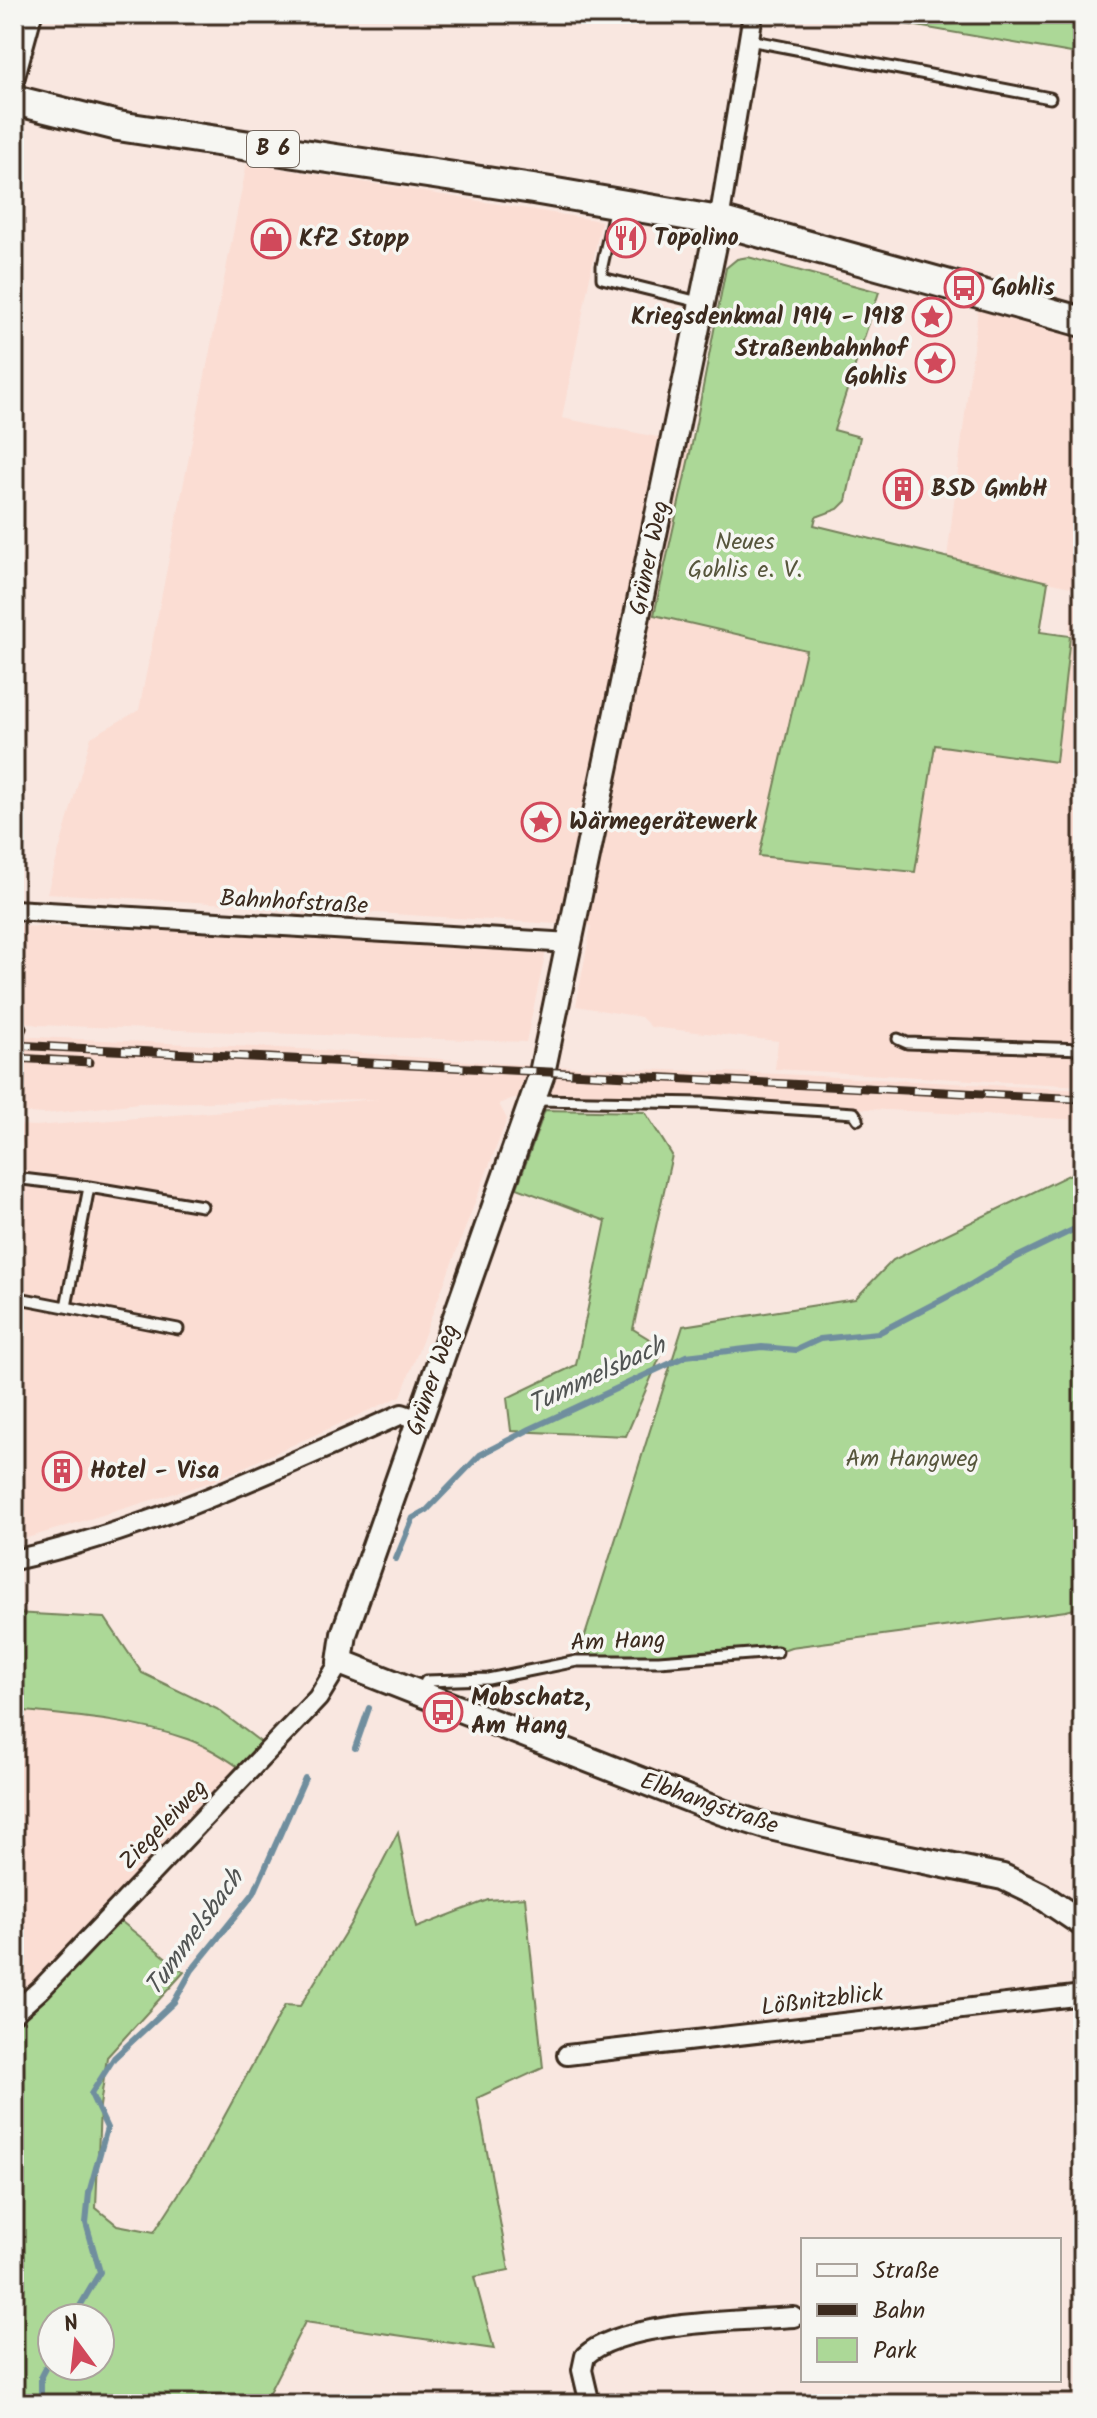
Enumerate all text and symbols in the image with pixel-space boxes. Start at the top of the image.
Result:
road number: B 6 [247,131,299,167]
restaurant icon: Topolino [605,217,647,259]
shop icon: KfZ Stopp [250,218,292,260]
place label: Topolino [654,219,739,258]
place label: KfZ Stopp [299,220,410,259]
bus stop icon: Gohlis [943,267,985,309]
place label: Gohlis [992,269,1055,308]
place icon: Kriegsdenkmal 1914 - 1918 [911,296,953,338]
place label: Kriegsdenkmal 1914 - 1918 [631,298,905,337]
place label: Straßenbahnhof Gohlis [735,330,910,397]
place icon: Straßenbahnhof Gohlis [914,342,956,384]
building icon: BSD GmbH [882,468,924,510]
place label: BSD GmbH [931,470,1048,509]
street label: Grüner Weg [619,497,681,619]
park label: Neues Gohlis e. V. [688,523,802,590]
place icon: Wärmegerätewerk [520,801,562,843]
place label: Wärmegerätewerk [569,803,758,842]
street label: Bahnhofstraße [219,880,369,926]
street label: Grüner Weg [396,1319,470,1441]
water label: Tummelsbach [521,1325,675,1426]
park label: Am Hangweg [845,1440,979,1479]
building icon: Hotel - Visa [41,1450,83,1492]
place label: Hotel - Visa [90,1452,219,1491]
street label: Am Hang [570,1621,666,1663]
place label: Mobschatz, Am Hang [471,1679,591,1746]
bus stop icon: Mobschatz, Am Hang [422,1691,464,1733]
street label: Elbhangstraße [634,1762,784,1846]
street label: Ziegeleiweg [110,1770,218,1880]
water label: Tummelsbach [134,1859,257,2005]
street label: Lößnitzblick [759,1974,886,2028]
legend [801,2238,1061,2382]
text: Straße [873,2252,939,2291]
text: Bahn [873,2292,925,2331]
north arrow [36,2302,116,2382]
text: N [60,2306,83,2344]
text: Park [873,2332,917,2371]

